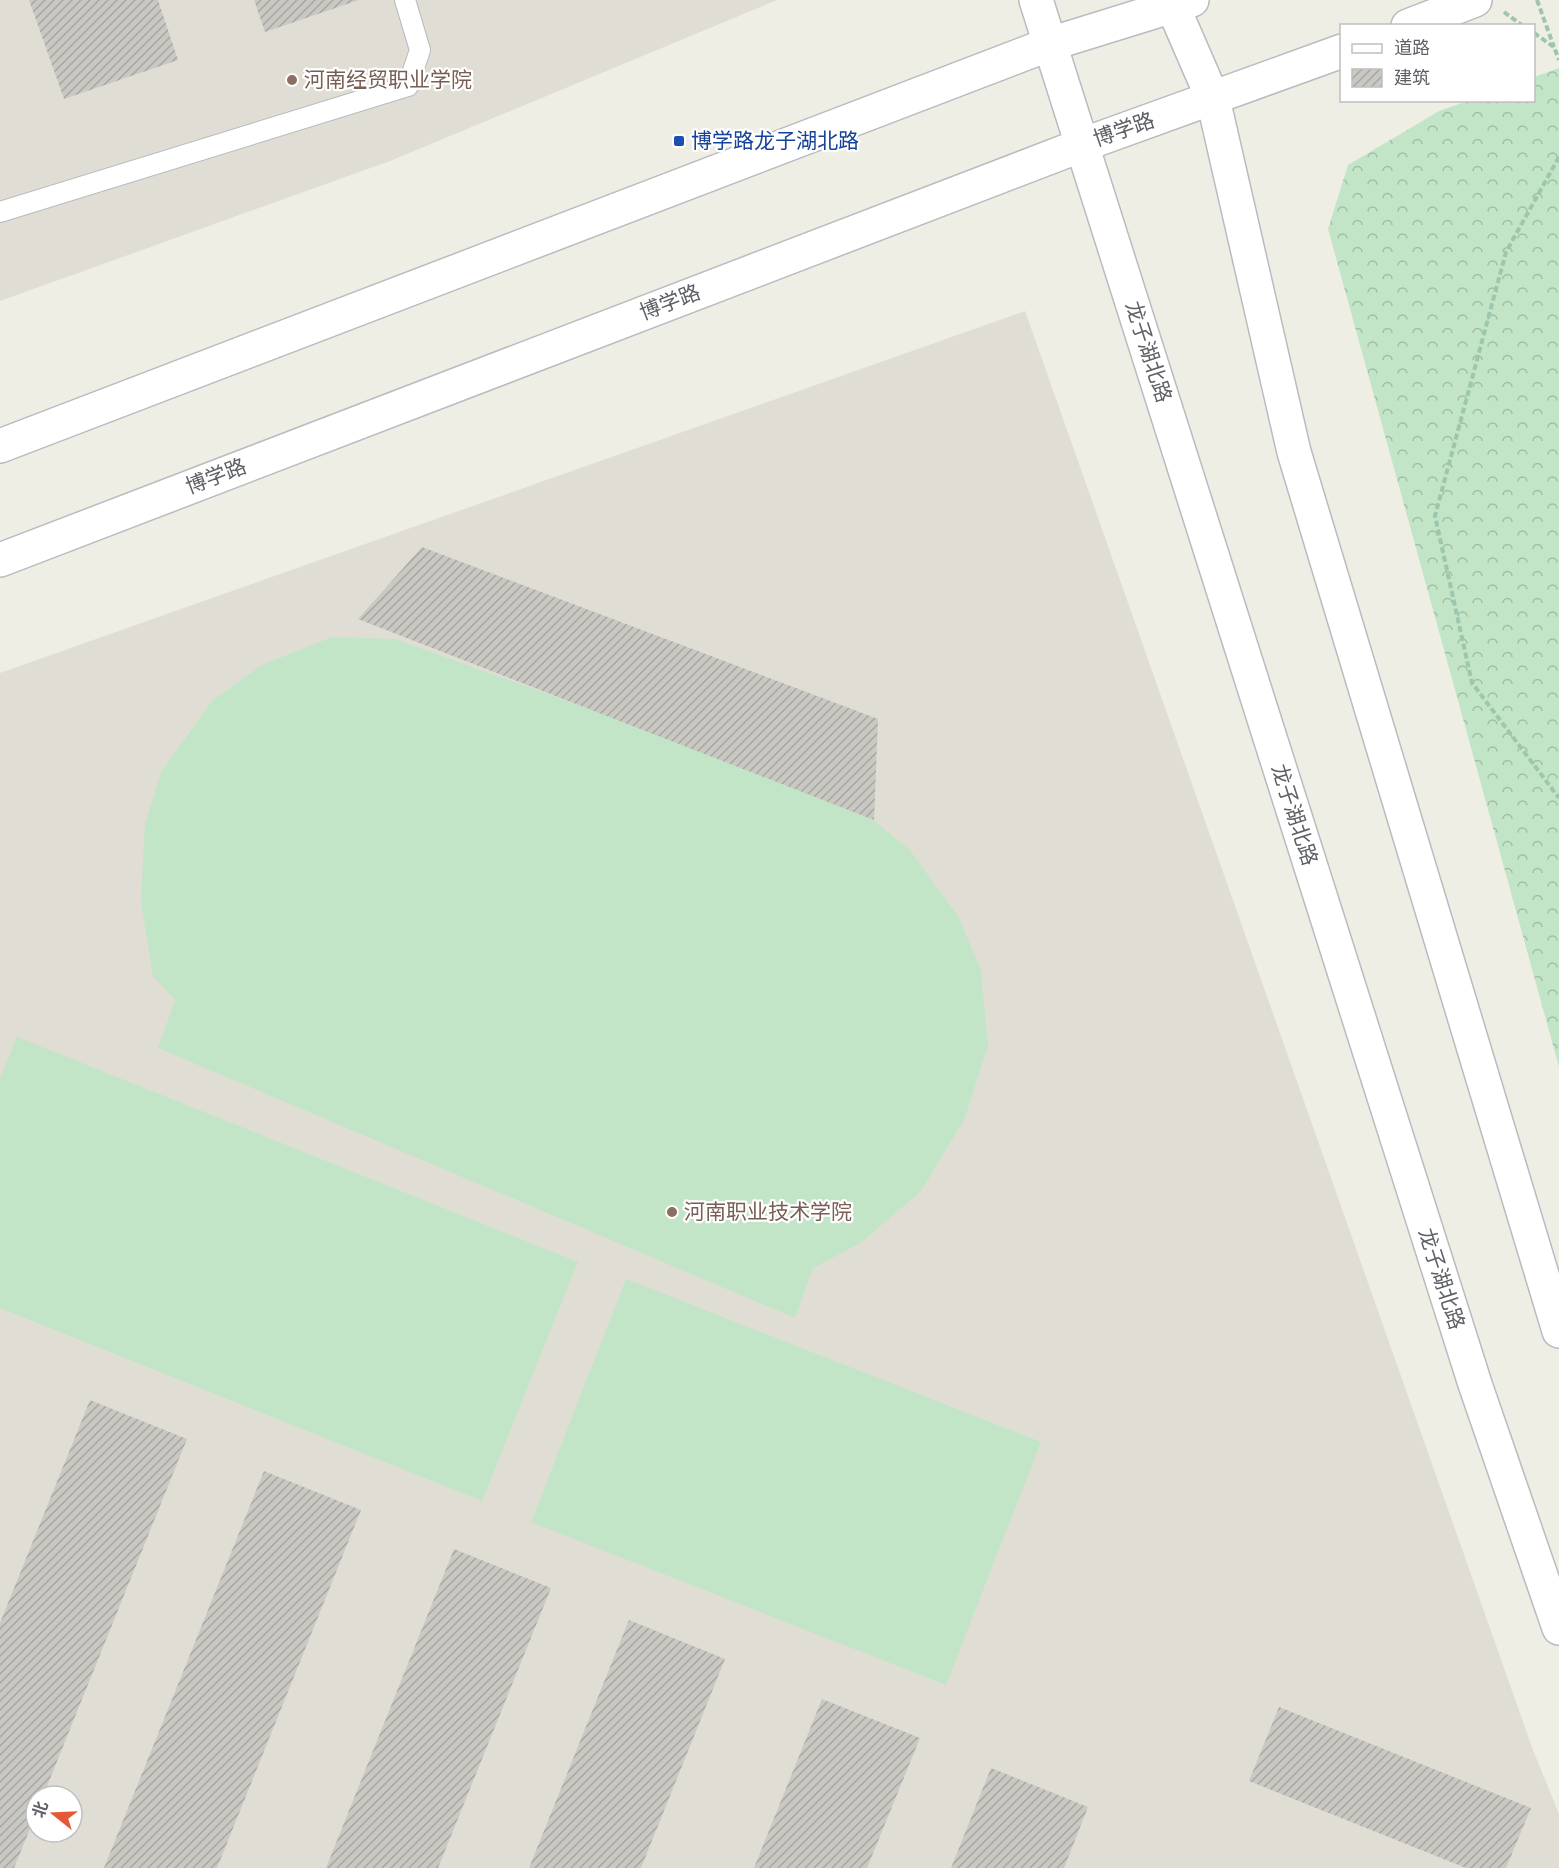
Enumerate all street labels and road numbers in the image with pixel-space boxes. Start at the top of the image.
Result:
street label: 博学路 [1090,109,1157,150]
street label: 博学路 [636,281,703,324]
street label: 龙子湖北路 [1122,299,1175,405]
street label: 博学路 [182,455,249,498]
street label: 龙子湖北路 [1268,762,1321,868]
street label: 龙子湖北路 [1415,1226,1468,1332]

